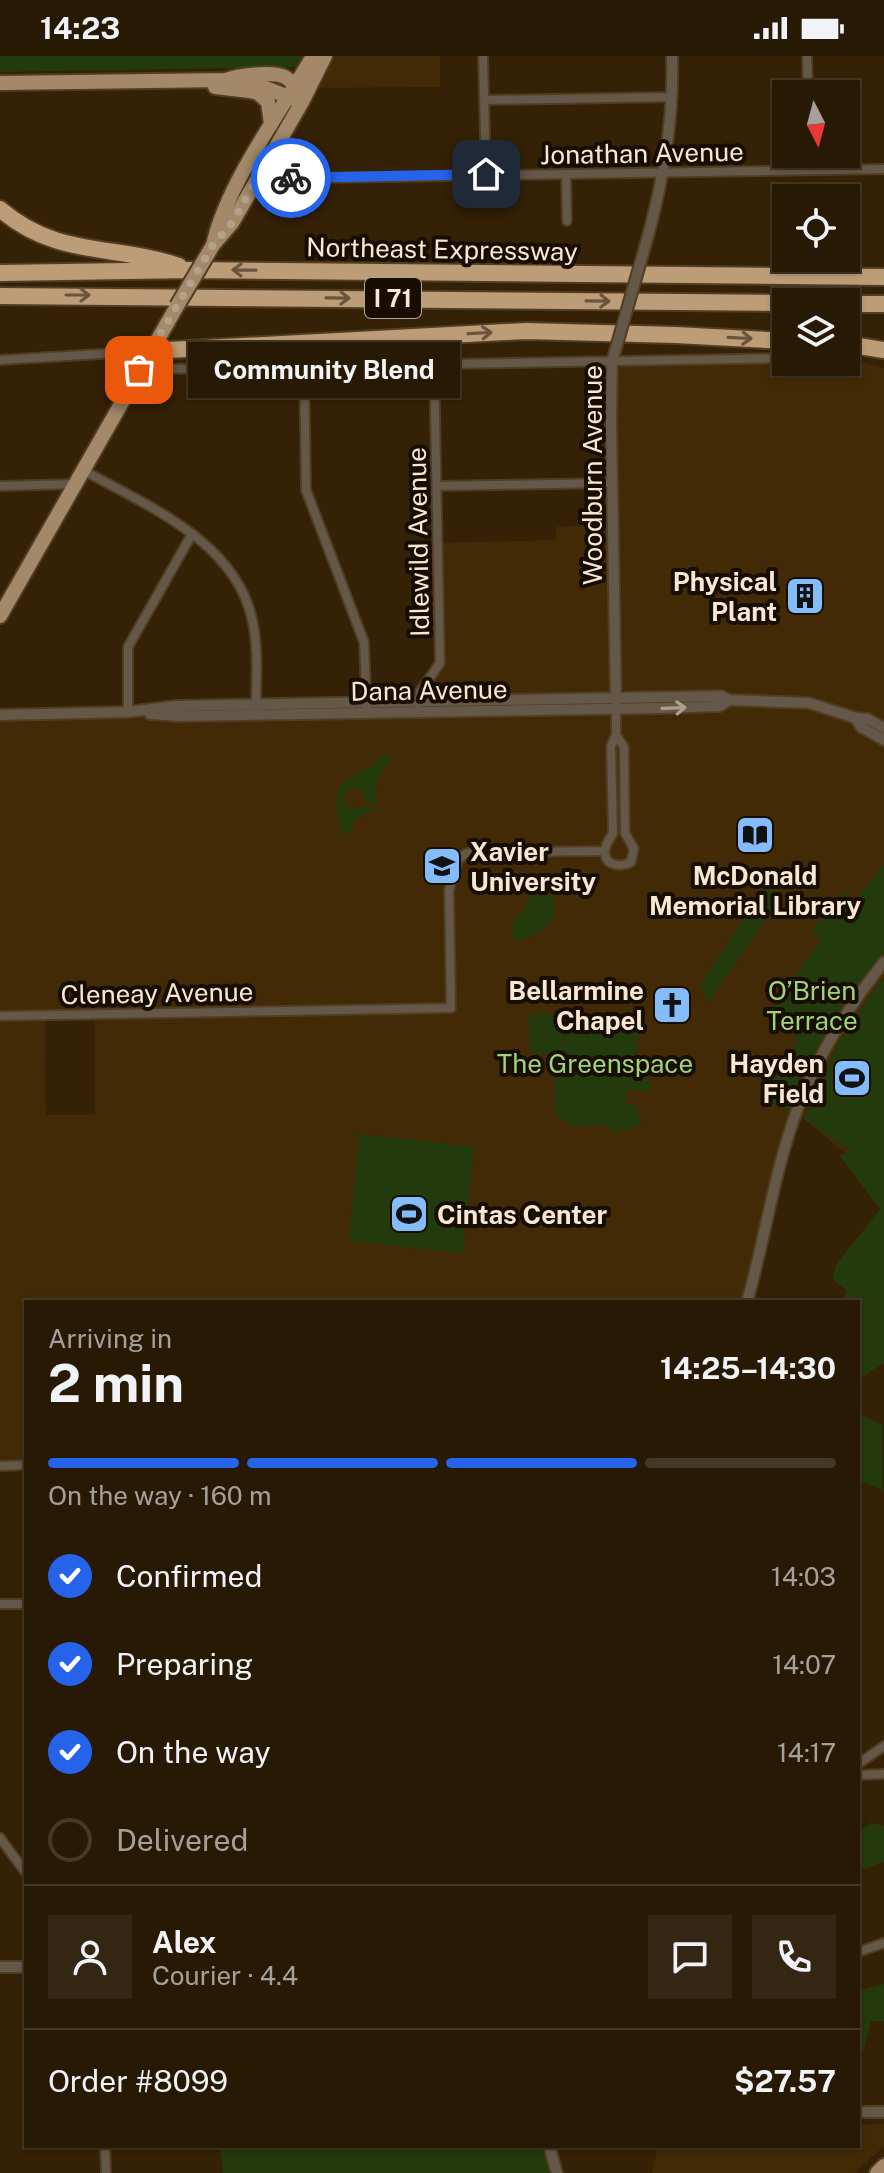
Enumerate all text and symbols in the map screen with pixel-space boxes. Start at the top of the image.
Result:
text: 14:23 [40,10,120,46]
north arrow [772,80,860,168]
map controls [772,80,860,376]
street label: Jonathan Avenue [540,136,744,170]
courier [251,138,331,218]
pin [452,140,520,208]
icon: home [464,152,508,196]
icon: bike [269,156,313,200]
button: locate [772,184,860,272]
street label: Northeast Expressway [306,231,578,267]
one-way arrow [231,263,258,278]
road number: I 71 [365,278,421,318]
one-way arrow [64,287,91,303]
button: layers [772,288,860,376]
one-way arrow [324,290,351,305]
one-way arrow [584,293,611,308]
one-way arrow [466,325,493,340]
one-way arrow [726,331,753,346]
pin [105,336,173,404]
callout: Community Blend [187,342,459,398]
icon: bag [117,348,161,392]
text: Community Blend [213,354,435,385]
street label: Woodburn Avenue [577,365,608,585]
street label: Idlewild Avenue [401,447,435,637]
place label: Physical Plant [673,566,777,627]
building icon: Physical Plant [784,575,826,617]
street label: Dana Avenue [350,673,508,707]
one-way arrow [660,700,687,715]
library icon: McDonald Memorial Library [734,814,776,856]
place label: Xavier University [470,836,596,897]
school or university icon: Xavier University [421,845,463,887]
place label: McDonald Memorial Library [649,860,861,921]
place label: Bellarmine Chapel [508,975,644,1036]
park label: O’Brien Terrace [766,975,858,1036]
street label: Cleneay Avenue [60,976,254,1010]
church icon: Bellarmine Chapel [651,984,693,1026]
park label: The Greenspace [497,1048,693,1079]
place label: Hayden Field [729,1048,824,1109]
sports icon: Hayden Field [831,1057,873,1099]
sports icon: Cintas Center [388,1193,430,1235]
place label: Cintas Center [437,1199,607,1230]
text: Arriving in [48,1323,172,1354]
text: 14:25–14:30 [660,1350,836,1386]
text: 2 min [48,1353,184,1414]
text: On the way · 160 m [48,1480,272,1511]
icon: check [48,1554,92,1598]
text: Confirmed [116,1558,262,1594]
text: 14:03 [771,1561,836,1592]
icon: check [48,1642,92,1686]
text: Preparing [116,1646,253,1682]
text: 14:07 [772,1649,836,1680]
icon: check [48,1730,92,1774]
text: On the way [116,1734,270,1770]
text: 14:17 [777,1737,836,1768]
text: Delivered [116,1822,248,1858]
button: person [48,1915,132,1999]
button: chat [648,1915,732,1999]
button: phone [752,1915,836,1999]
text: Alex [152,1924,216,1960]
text: Courier · 4.4 [152,1960,298,1991]
text: Order #8099 [48,2063,228,2099]
text: $27.57 [734,2063,836,2099]

